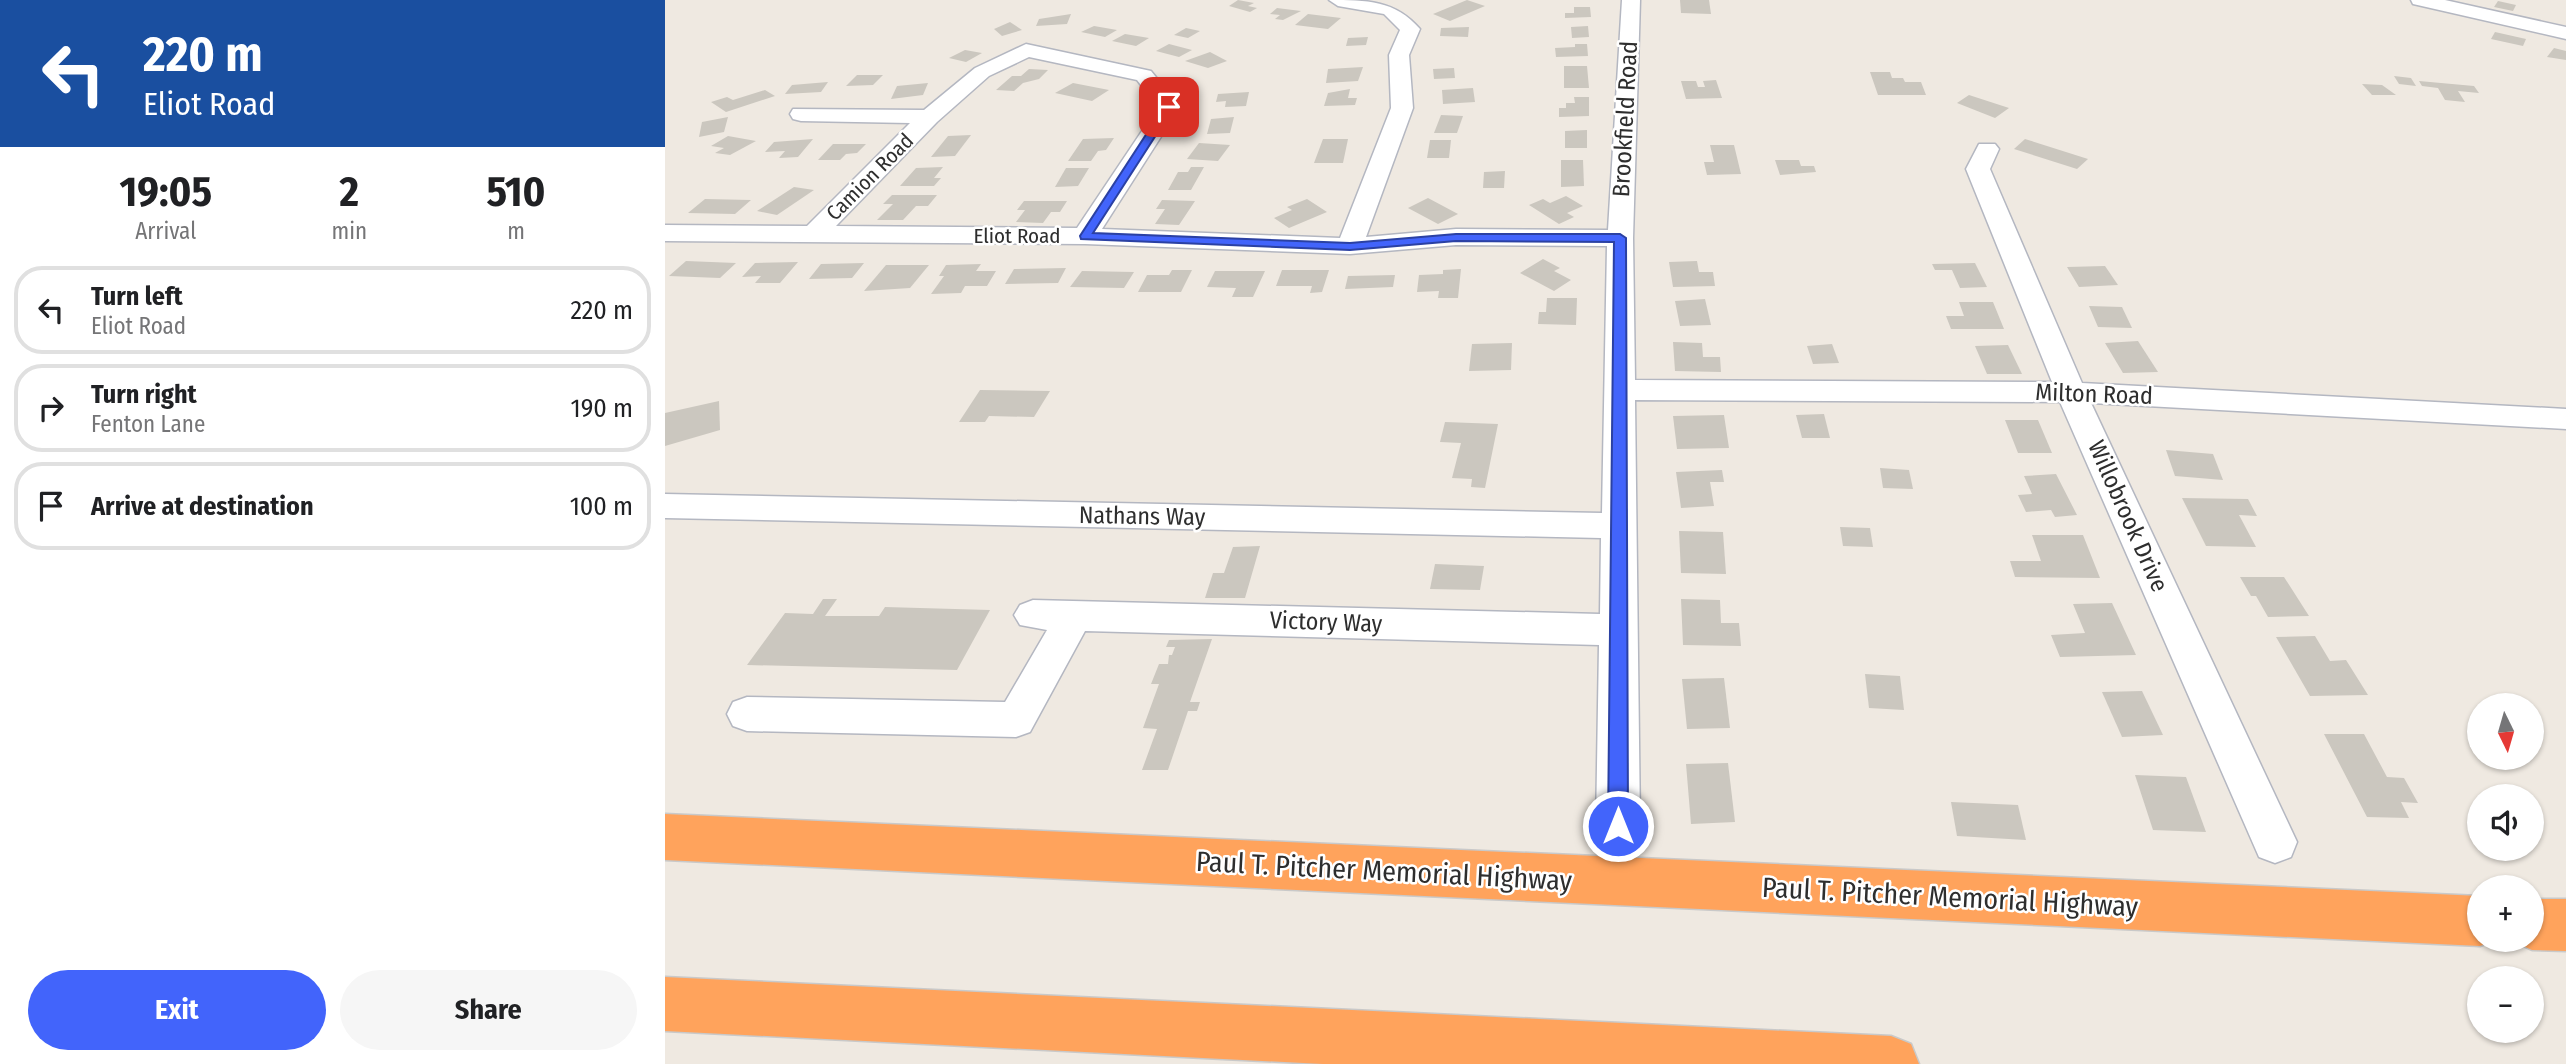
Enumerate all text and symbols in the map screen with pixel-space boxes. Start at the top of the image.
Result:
text: 220 m [143,25,263,84]
icon: left [28,28,119,119]
street label: Brookfield Road [1607,40,1643,198]
pin [1139,77,1199,137]
text: Eliot Road [143,85,275,123]
icon: arrive [1150,88,1188,126]
street label: Camion Road [821,128,919,226]
text: 19:05 [119,167,212,217]
text: 2 [340,167,359,217]
text: 510 [486,167,546,217]
text: Arrival [135,217,196,245]
text: min [331,217,367,245]
text: m [507,217,525,245]
street label: Eliot Road [974,223,1060,249]
text: Turn left [91,281,183,312]
icon: left [32,291,70,329]
text: 220 m [570,295,633,326]
text: Eliot Road [91,312,186,340]
street label: Milton Road [2035,378,2153,410]
text: Turn right [91,379,197,410]
icon: right [32,389,70,427]
text: 190 m [571,393,633,424]
text: Fenton Lane [91,410,205,438]
street label: Willobrook Drive [2082,436,2174,596]
icon: arrive [32,487,70,525]
text: Arrive at destination [91,491,314,522]
text: 100 m [570,491,633,522]
street label: Nathans Way [1079,501,1206,531]
street label: Victory Way [1269,606,1383,638]
north arrow [2467,693,2545,770]
map controls [2467,693,2544,1043]
button: sound [2467,784,2544,861]
position arrow [1581,789,1655,863]
street label: Paul T. Pitcher Memorial Highway [1195,845,1573,897]
street label: Paul T. Pitcher Memorial Highway [1761,871,2139,923]
button: + [2467,875,2544,952]
button: − [2467,966,2544,1043]
button: Exit [28,970,326,1050]
button: Share [340,970,637,1050]

